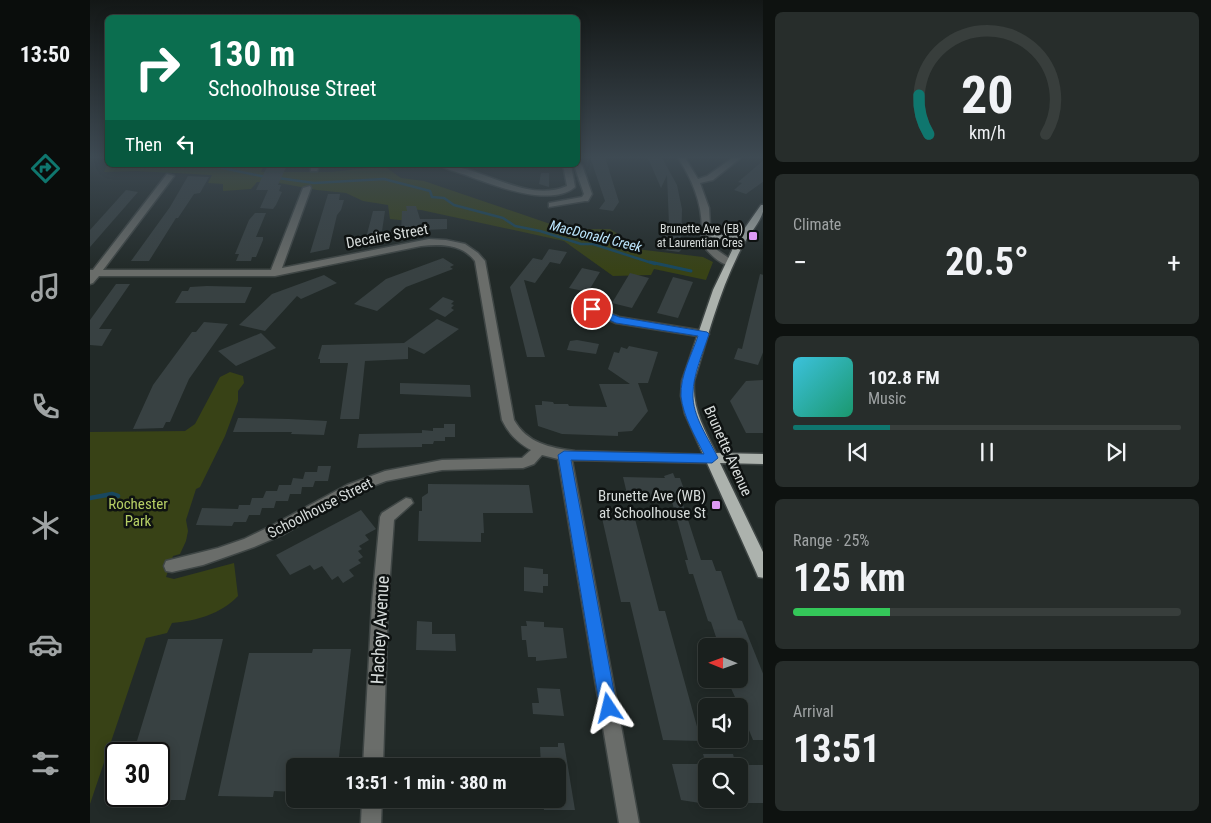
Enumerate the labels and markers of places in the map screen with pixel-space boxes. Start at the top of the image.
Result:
place label: Brunette Ave (EB) at Laurentian Cres [657,222,743,250]
marker: Brunette Ave (EB) at Laurentian Cres [747,230,759,242]
pin [571,288,613,330]
place label: Brunette Ave (WB) at Schoolhouse St [598,487,706,522]
marker: Brunette Ave (WB) at Schoolhouse St [710,499,722,511]

